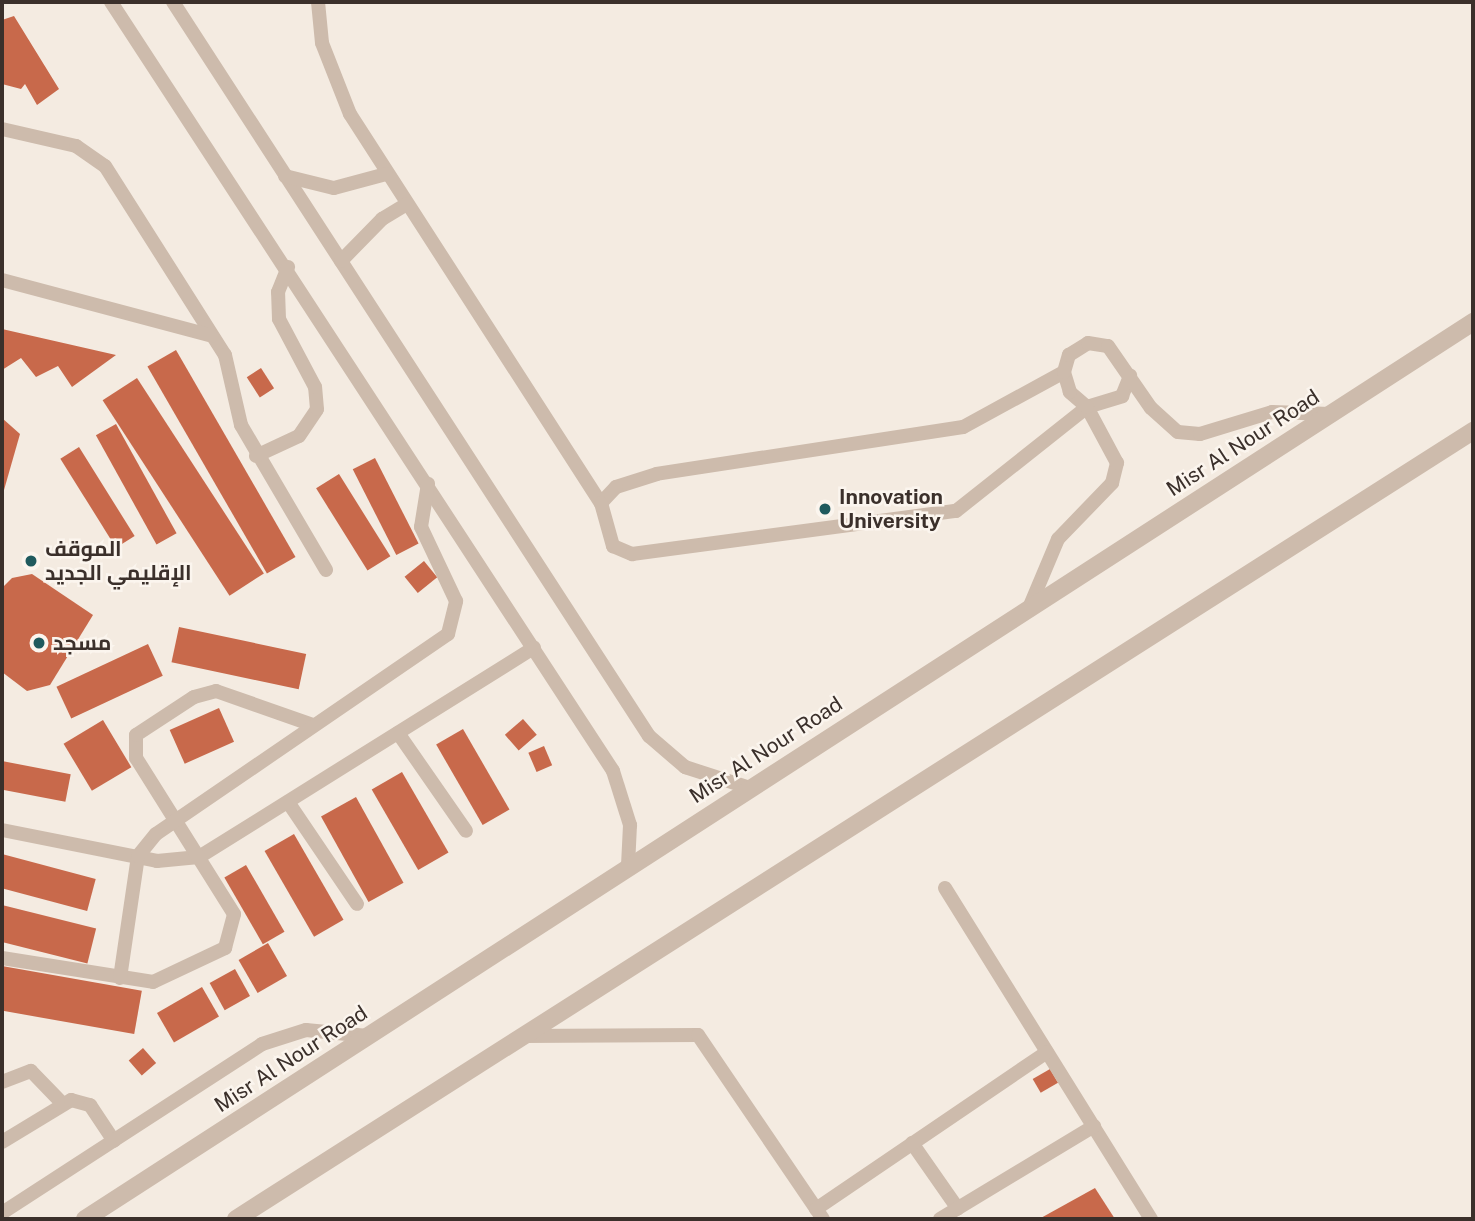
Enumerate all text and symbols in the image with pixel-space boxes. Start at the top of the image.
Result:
street label: Misr Al Nour Road [1162,384,1324,502]
place label: Innovation University [839,484,943,534]
marker: Innovation University [817,501,833,517]
place label: الموقف الإقليمي الجديد [45,536,192,586]
marker: الموقف الإقليمي الجديد [23,553,39,569]
place label: مسجد [53,630,111,656]
marker: مسجد [31,635,47,651]
street label: Misr Al Nour Road [685,691,847,809]
street label: Misr Al Nour Road [210,1000,372,1118]

